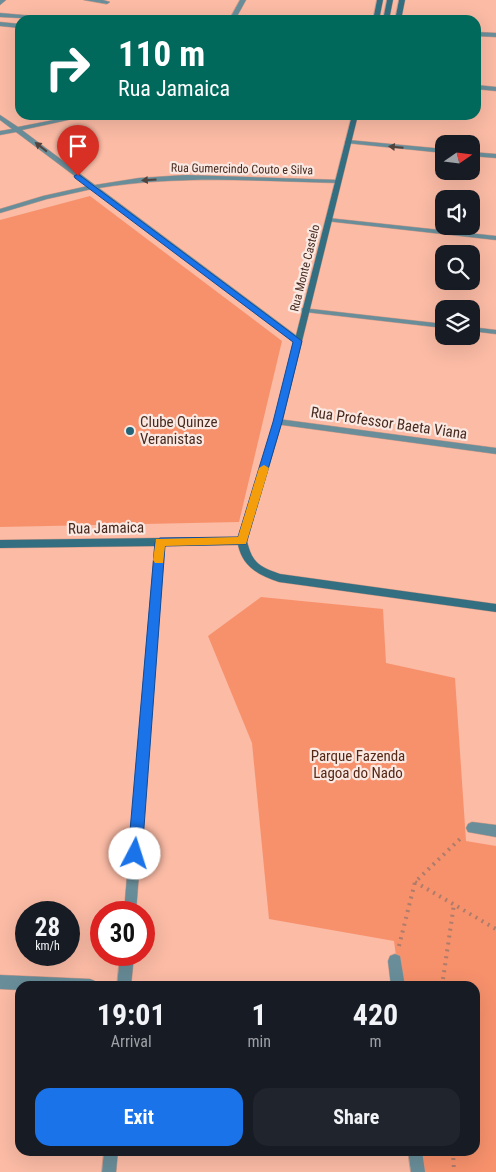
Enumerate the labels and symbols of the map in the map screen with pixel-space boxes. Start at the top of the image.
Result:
pin [57,125,99,176]
north arrow [435,135,480,180]
one-way arrow [35,142,48,153]
one-way arrow [387,142,403,150]
street label: Rua Gumercindo Couto e Silva [171,161,314,177]
one-way arrow [141,176,157,184]
street label: Rua Monte Castelo [287,223,323,313]
street label: Rua Professor Baeta Viana [310,403,468,443]
place label: Clube Quinze Veranistas [140,413,218,448]
marker: Clube Quinze Veranistas [124,425,136,437]
street label: Rua Jamaica [68,518,144,538]
park label: Parque Fazenda Lagoa do Nado [311,747,405,782]
position arrow [108,827,160,879]
speed limit sign: 30 [90,901,155,966]

